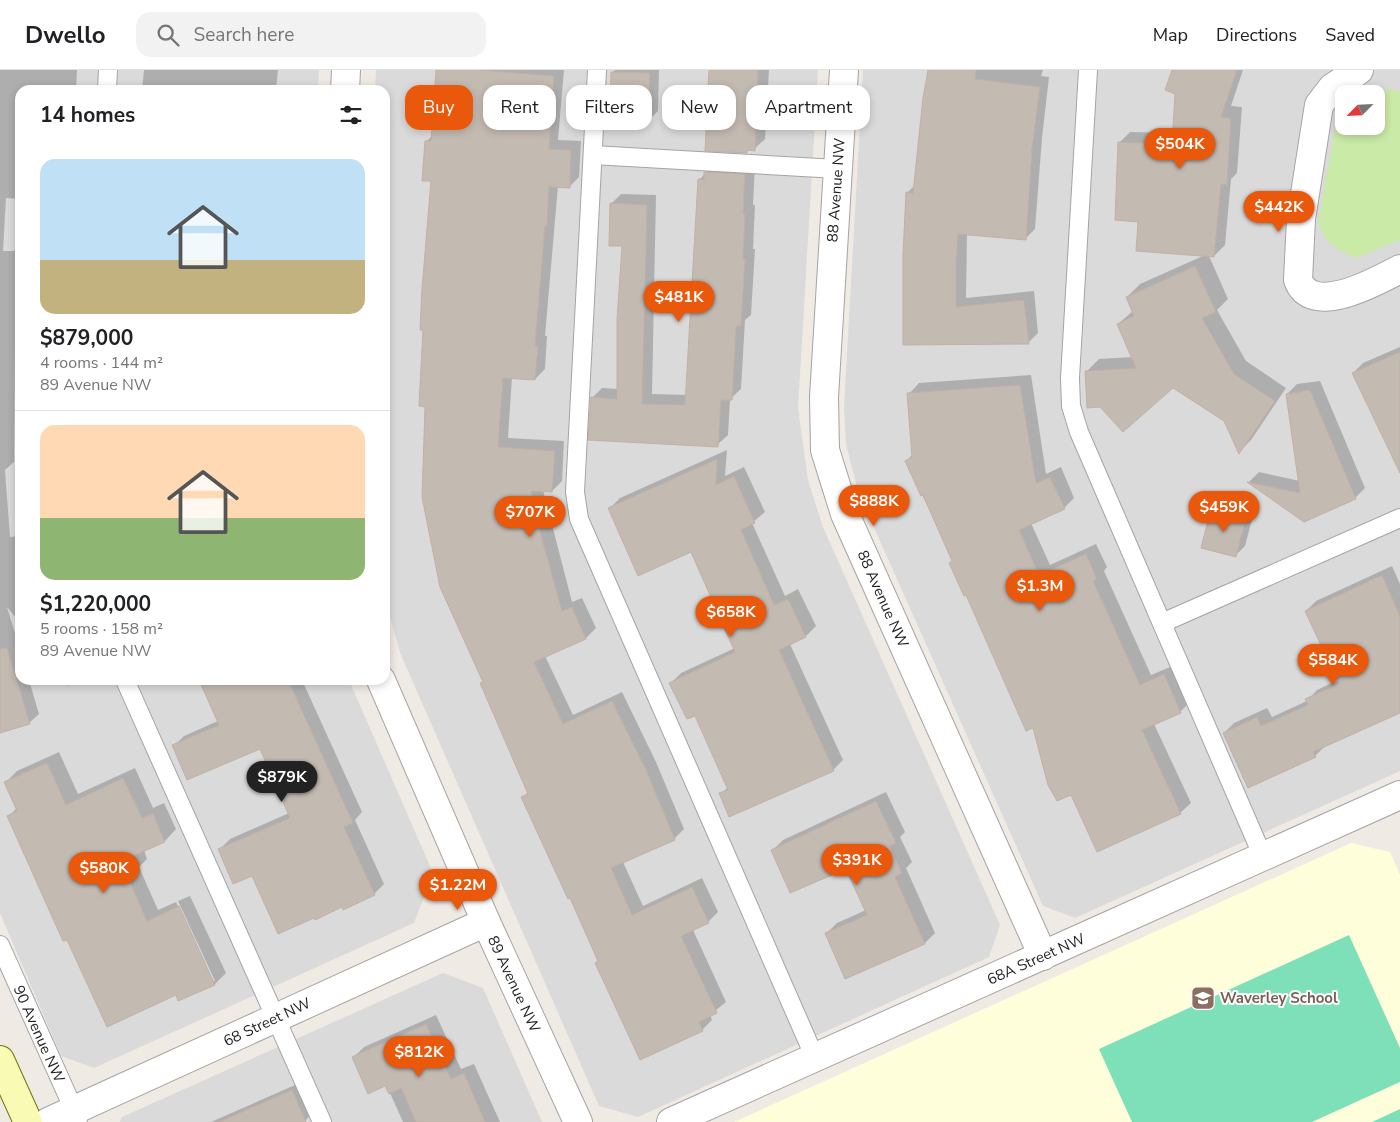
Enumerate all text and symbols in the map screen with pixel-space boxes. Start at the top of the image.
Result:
search box [136,12,486,57]
text: Dwello [25,19,106,51]
icon: search [154,21,182,49]
text: Search here [194,22,294,48]
text: Map [1153,23,1188,47]
text: Directions [1216,23,1297,47]
text: Saved [1325,23,1375,47]
chip: Buy [405,85,473,130]
chip: Rent [483,85,556,130]
chip: Filters [566,85,652,130]
chip: New [662,85,736,130]
chip: Apartment [746,85,870,130]
north arrow [1335,85,1385,135]
map controls [1335,85,1385,135]
text: 14 homes [40,101,135,129]
icon: filters [337,101,365,129]
pin: $504K [1145,128,1215,170]
text: $504K [1155,133,1205,155]
street label: 88 Avenue NW [822,137,850,243]
pin: $442K [1244,190,1314,233]
icon: home [158,192,248,282]
text: $442K [1254,196,1304,218]
pin: $481K [644,280,714,323]
text: $481K [654,286,704,308]
text: $879,000 [40,324,133,352]
text: 4 rooms · 144 m² [40,352,163,374]
text: 89 Avenue NW [40,374,151,396]
icon: home [158,457,248,547]
pin: $888K [839,484,909,527]
text: $888K [849,490,899,512]
pin: $459K [1189,490,1259,533]
pin: $707K [495,496,565,538]
text: $459K [1199,496,1249,518]
text: $707K [505,501,555,523]
street label: 88 Avenue NW [853,547,914,651]
pin: $1.3M [1005,570,1075,612]
text: $1.3M [1017,575,1063,597]
text: $1,220,000 [40,590,151,618]
pin: $658K [696,596,766,638]
text: $658K [706,601,756,623]
text: 5 rooms · 158 m² [40,618,163,640]
text: 89 Avenue NW [40,640,151,662]
pin: $584K [1298,644,1368,686]
text: $584K [1308,649,1358,671]
pin: $879K [247,760,317,803]
text: $879K [257,766,307,788]
pin: $391K [822,844,892,886]
text: $391K [832,849,882,871]
pin: $580K [69,852,139,894]
text: $580K [79,857,129,879]
pin: $1.22M [417,868,499,911]
text: $1.22M [430,874,486,896]
street label: 68A Street NW [984,928,1089,990]
street label: 89 Avenue NW [483,932,545,1036]
street label: 90 Avenue NW [9,982,70,1086]
school or university icon: Waverley School [1190,985,1216,1011]
place label: Waverley School [1220,988,1338,1008]
street label: 68 Street NW [220,993,314,1051]
pin: $812K [384,1036,454,1078]
text: $812K [394,1041,444,1063]

